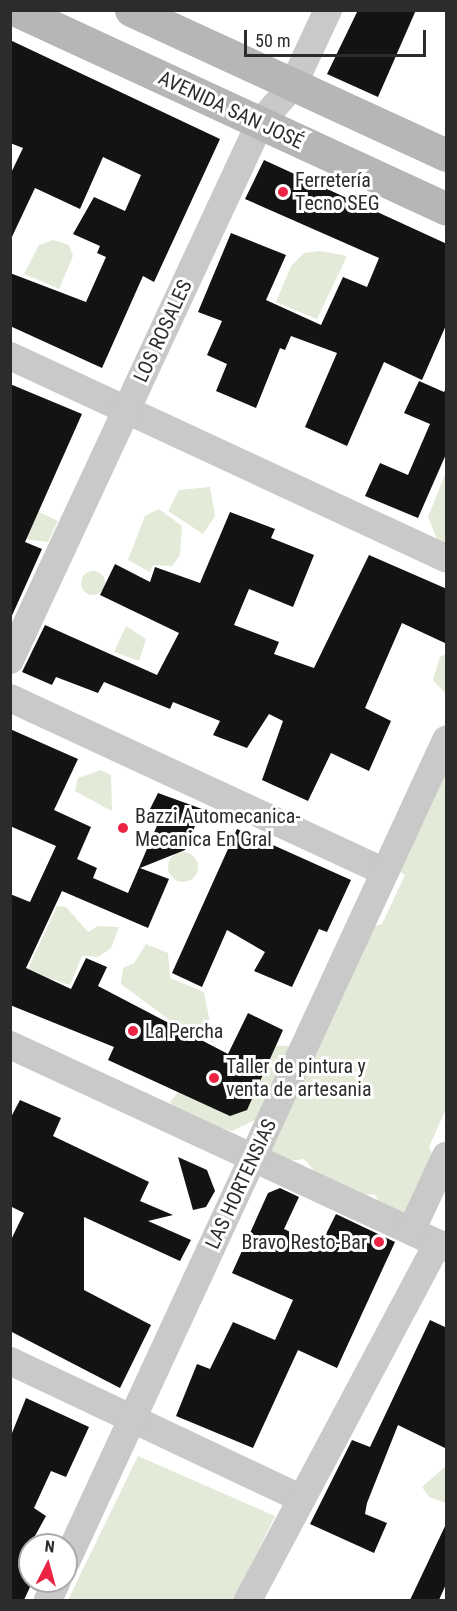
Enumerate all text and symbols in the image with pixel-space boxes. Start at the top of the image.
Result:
scale bar [247,18,428,56]
text: 50 m [255,30,290,51]
street label: AVENIDA SAN JOSÉ [155,66,307,154]
place label: Ferretería Tecno SEG [295,168,380,215]
marker: Ferretería Tecno SEG [276,185,290,199]
street label: LOS ROSALES [129,276,197,386]
place label: Bazzi Automecanica- Mecanica En Gral [135,804,300,851]
marker: Bazzi Automecanica- Mecanica En Gral [116,821,130,835]
place label: La Percha [145,1019,223,1043]
marker: La Percha [126,1024,140,1038]
place label: Taller de pintura y venta de artesania [226,1054,371,1101]
marker: Taller de pintura y venta de artesania [207,1071,221,1085]
street label: LAS HORTENSIAS [200,1115,282,1253]
place label: Bravo Resto-Bar [241,1230,367,1254]
marker: Bravo Resto-Bar [372,1235,386,1249]
north arrow [18,1533,78,1593]
text: N [44,1537,56,1557]

